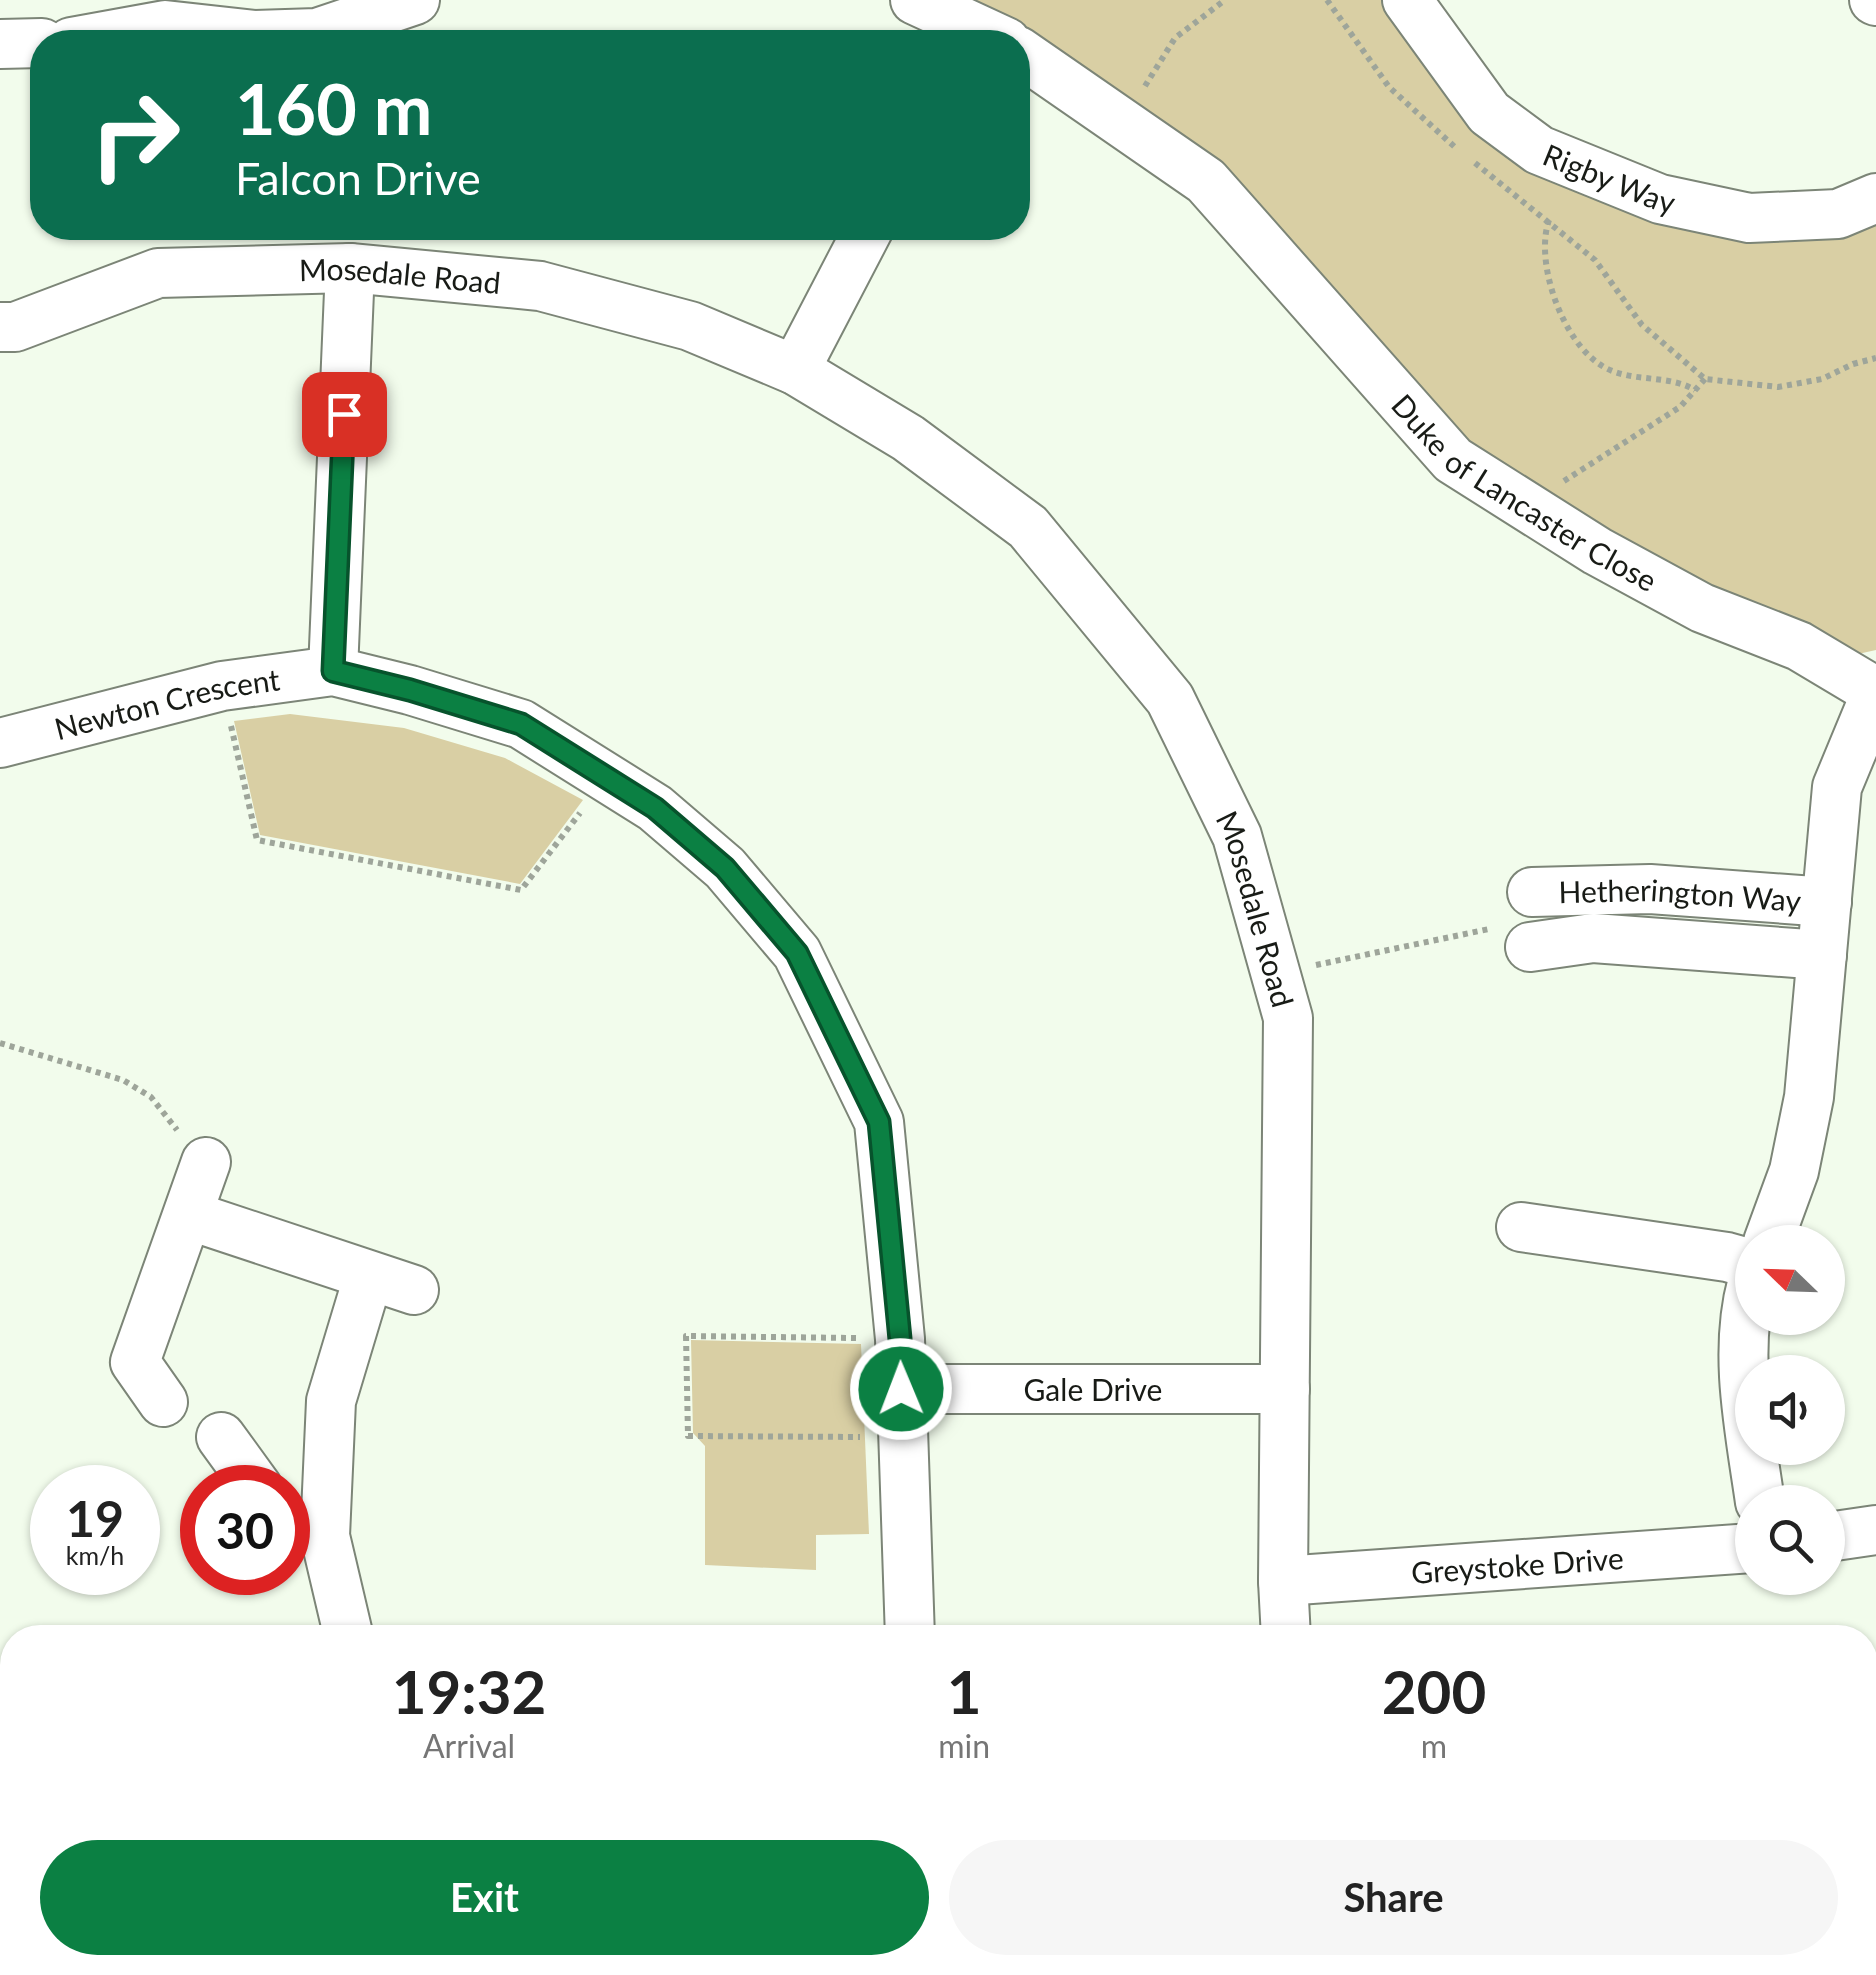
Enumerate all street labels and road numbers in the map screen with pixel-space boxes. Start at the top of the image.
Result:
street label: Rigby Way [1538,136,1679,220]
street label: Mosedale Road [299,250,502,300]
street label: Duke of Lancaster Close [1385,386,1663,598]
street label: Newton Crescent [51,660,282,746]
street label: Mosedale Road [1210,805,1302,1011]
street label: Hetherington Way [1558,871,1803,918]
street label: Gale Drive [1024,1371,1162,1407]
street label: Greystoke Drive [1410,1539,1625,1590]

